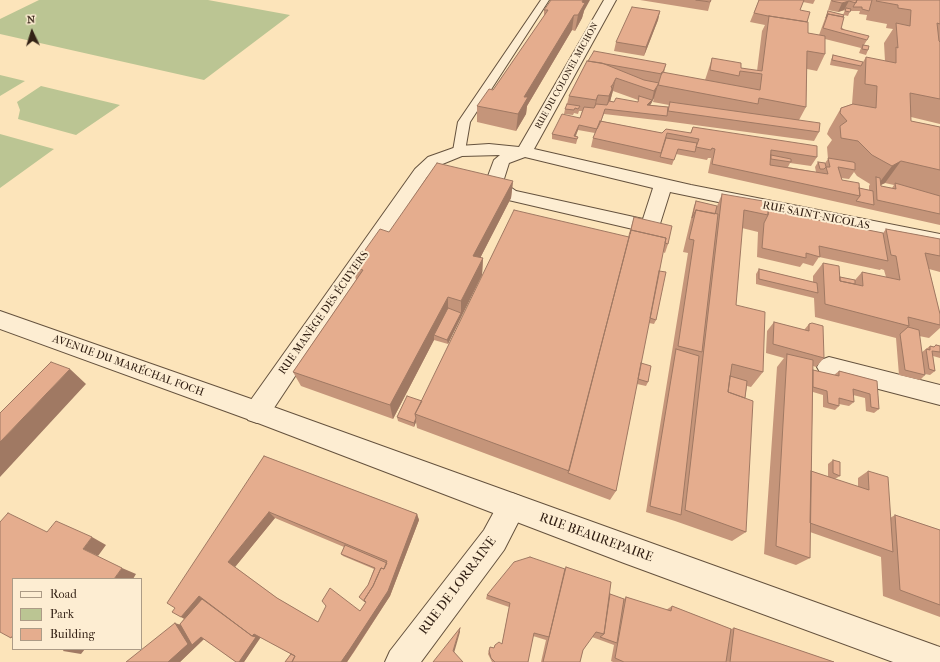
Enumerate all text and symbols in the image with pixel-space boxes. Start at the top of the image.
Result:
north arrow [12,12,52,52]
text: N [26,13,36,26]
street label: RUE DU COLONEL MICHON [533,21,601,131]
street label: RUE SAINT-NICOLAS [761,199,871,233]
street label: RUE MANÈGE DES ÉCUYERS [276,249,372,377]
street label: AVENUE DU MARÉCHAL FOCH [50,332,206,400]
street label: RUE BEAUREPAIRE [537,510,655,566]
street label: RUE DE LORRAINE [416,534,500,638]
legend [12,578,142,650]
text: Road [50,587,77,601]
text: Park [50,607,74,621]
text: Building [50,627,95,641]

